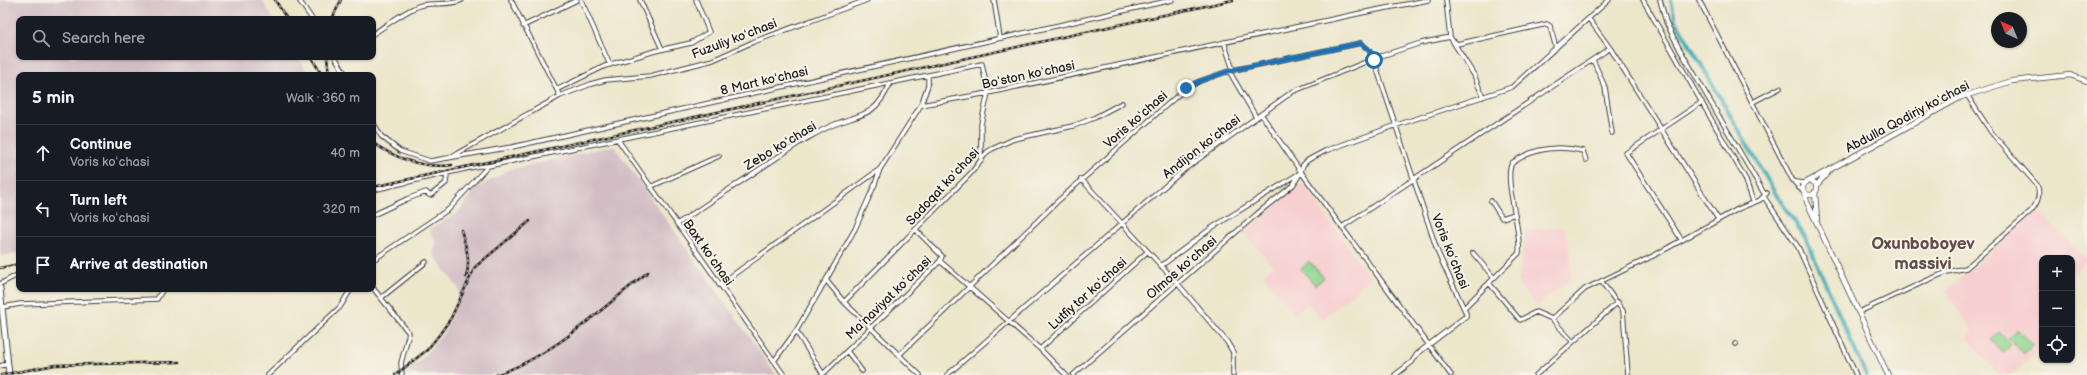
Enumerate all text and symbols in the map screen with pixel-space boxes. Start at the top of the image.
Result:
north arrow [1991,12,2027,48]
street label: Fuzuliy koʻchasi [689,15,779,63]
search box [16,16,376,60]
icon: search [30,27,52,49]
text: Search here [62,29,145,48]
route start [1365,51,1383,69]
street label: Boʻston koʻchasi [980,57,1076,93]
street label: 8 Mart koʻchasi [719,63,810,99]
street label: Abdulla Qodiriy koʻchasi [1843,77,1972,156]
route end [1177,79,1195,97]
text: 5 min [32,88,75,108]
street label: Voris koʻchasi [1100,88,1171,152]
text: Walk · 360 m [286,90,360,106]
street label: Andijon koʻchasi [1159,111,1244,182]
street label: Zebo koʻchasi [741,118,819,174]
text: Continue [70,135,132,154]
icon: ahead [32,142,54,164]
text: 40 m [330,145,360,161]
street label: Sadoqat koʻchasi [903,145,983,229]
text: Voris koʻchasi [70,154,149,170]
text: Turn left [70,191,127,210]
icon: left [32,198,54,220]
text: 320 m [322,201,360,217]
text: Voris koʻchasi [70,210,149,226]
street label: Voris koʻchasi [1428,212,1472,291]
street label: Baxt koʻchasi [679,216,737,289]
street label: Olmos koʻchasi [1143,233,1220,303]
district label: Oxunboboyev massivi [1871,234,1975,274]
street label: Maʻnaviyat koʻchasi [842,253,935,343]
icon: arrive [32,254,54,276]
street label: Lutfiy tor koʻchasi [1045,254,1130,333]
text: Arrive at destination [70,255,208,274]
map controls [2039,255,2075,363]
button: + [2039,255,2075,291]
button: − [2039,291,2075,327]
button: locate [2039,327,2075,363]

